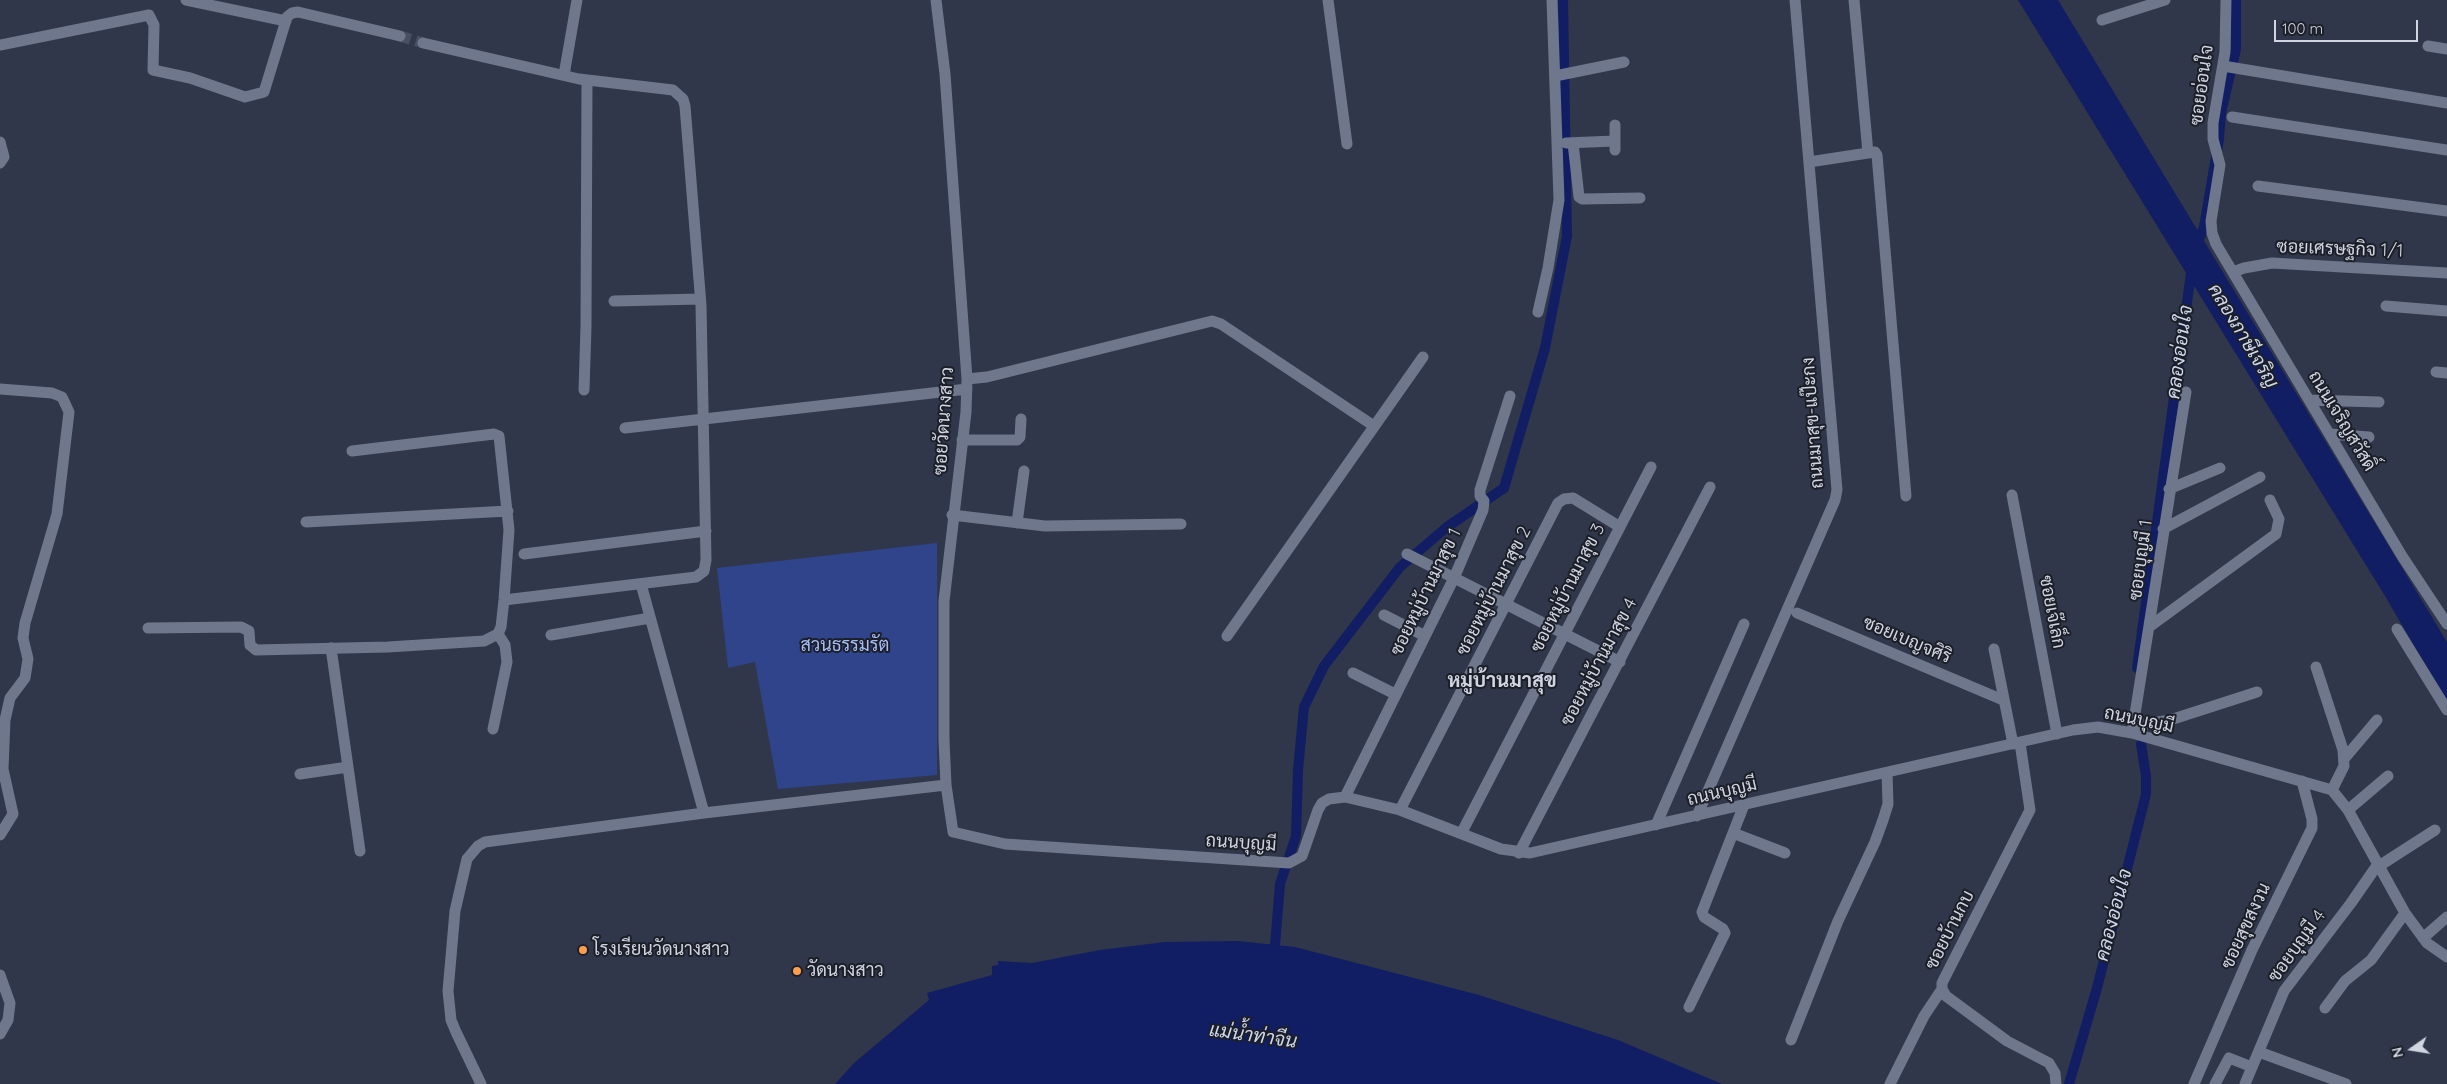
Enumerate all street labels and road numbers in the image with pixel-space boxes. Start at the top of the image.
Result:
street label: ซอยอ่อนใจ [2186,43,2218,127]
street label: ซอยเศรษฐกิจ 1/1 [2276,236,2404,262]
street label: ถนนมาสุข-แป๊ะกง [1798,357,1828,489]
street label: ซอยวัดนางสาว [929,366,959,476]
street label: ถนนเจริญสวัสดิ์ [2304,367,2380,475]
street label: ซอยบุญมี 1 [2125,518,2157,602]
street label: ซอยหมู่บ้านมาสุข 3 [1526,520,1610,656]
street label: ซอยหมู่บ้านมาสุข 2 [1452,523,1536,659]
street label: ซอยหมู่บ้านมาสุข 1 [1386,525,1466,659]
street label: ซอยเจ๊เล็ก [2034,574,2070,650]
street label: ซอยหมู่บ้านมาสุข 4 [1556,594,1642,730]
street label: ซอยเบญจศิริ [1860,612,1954,668]
street label: ถนนบุญมี [2102,702,2176,738]
street label: ถนนบุญมี [1685,773,1759,811]
street label: ถนนบุญมี [1205,830,1277,856]
street label: ซอยสุขสงวน [2217,880,2275,972]
street label: ซอยบ้านกบ [1921,887,1979,973]
street label: ซอยบุญมี 4 [2264,906,2330,986]

